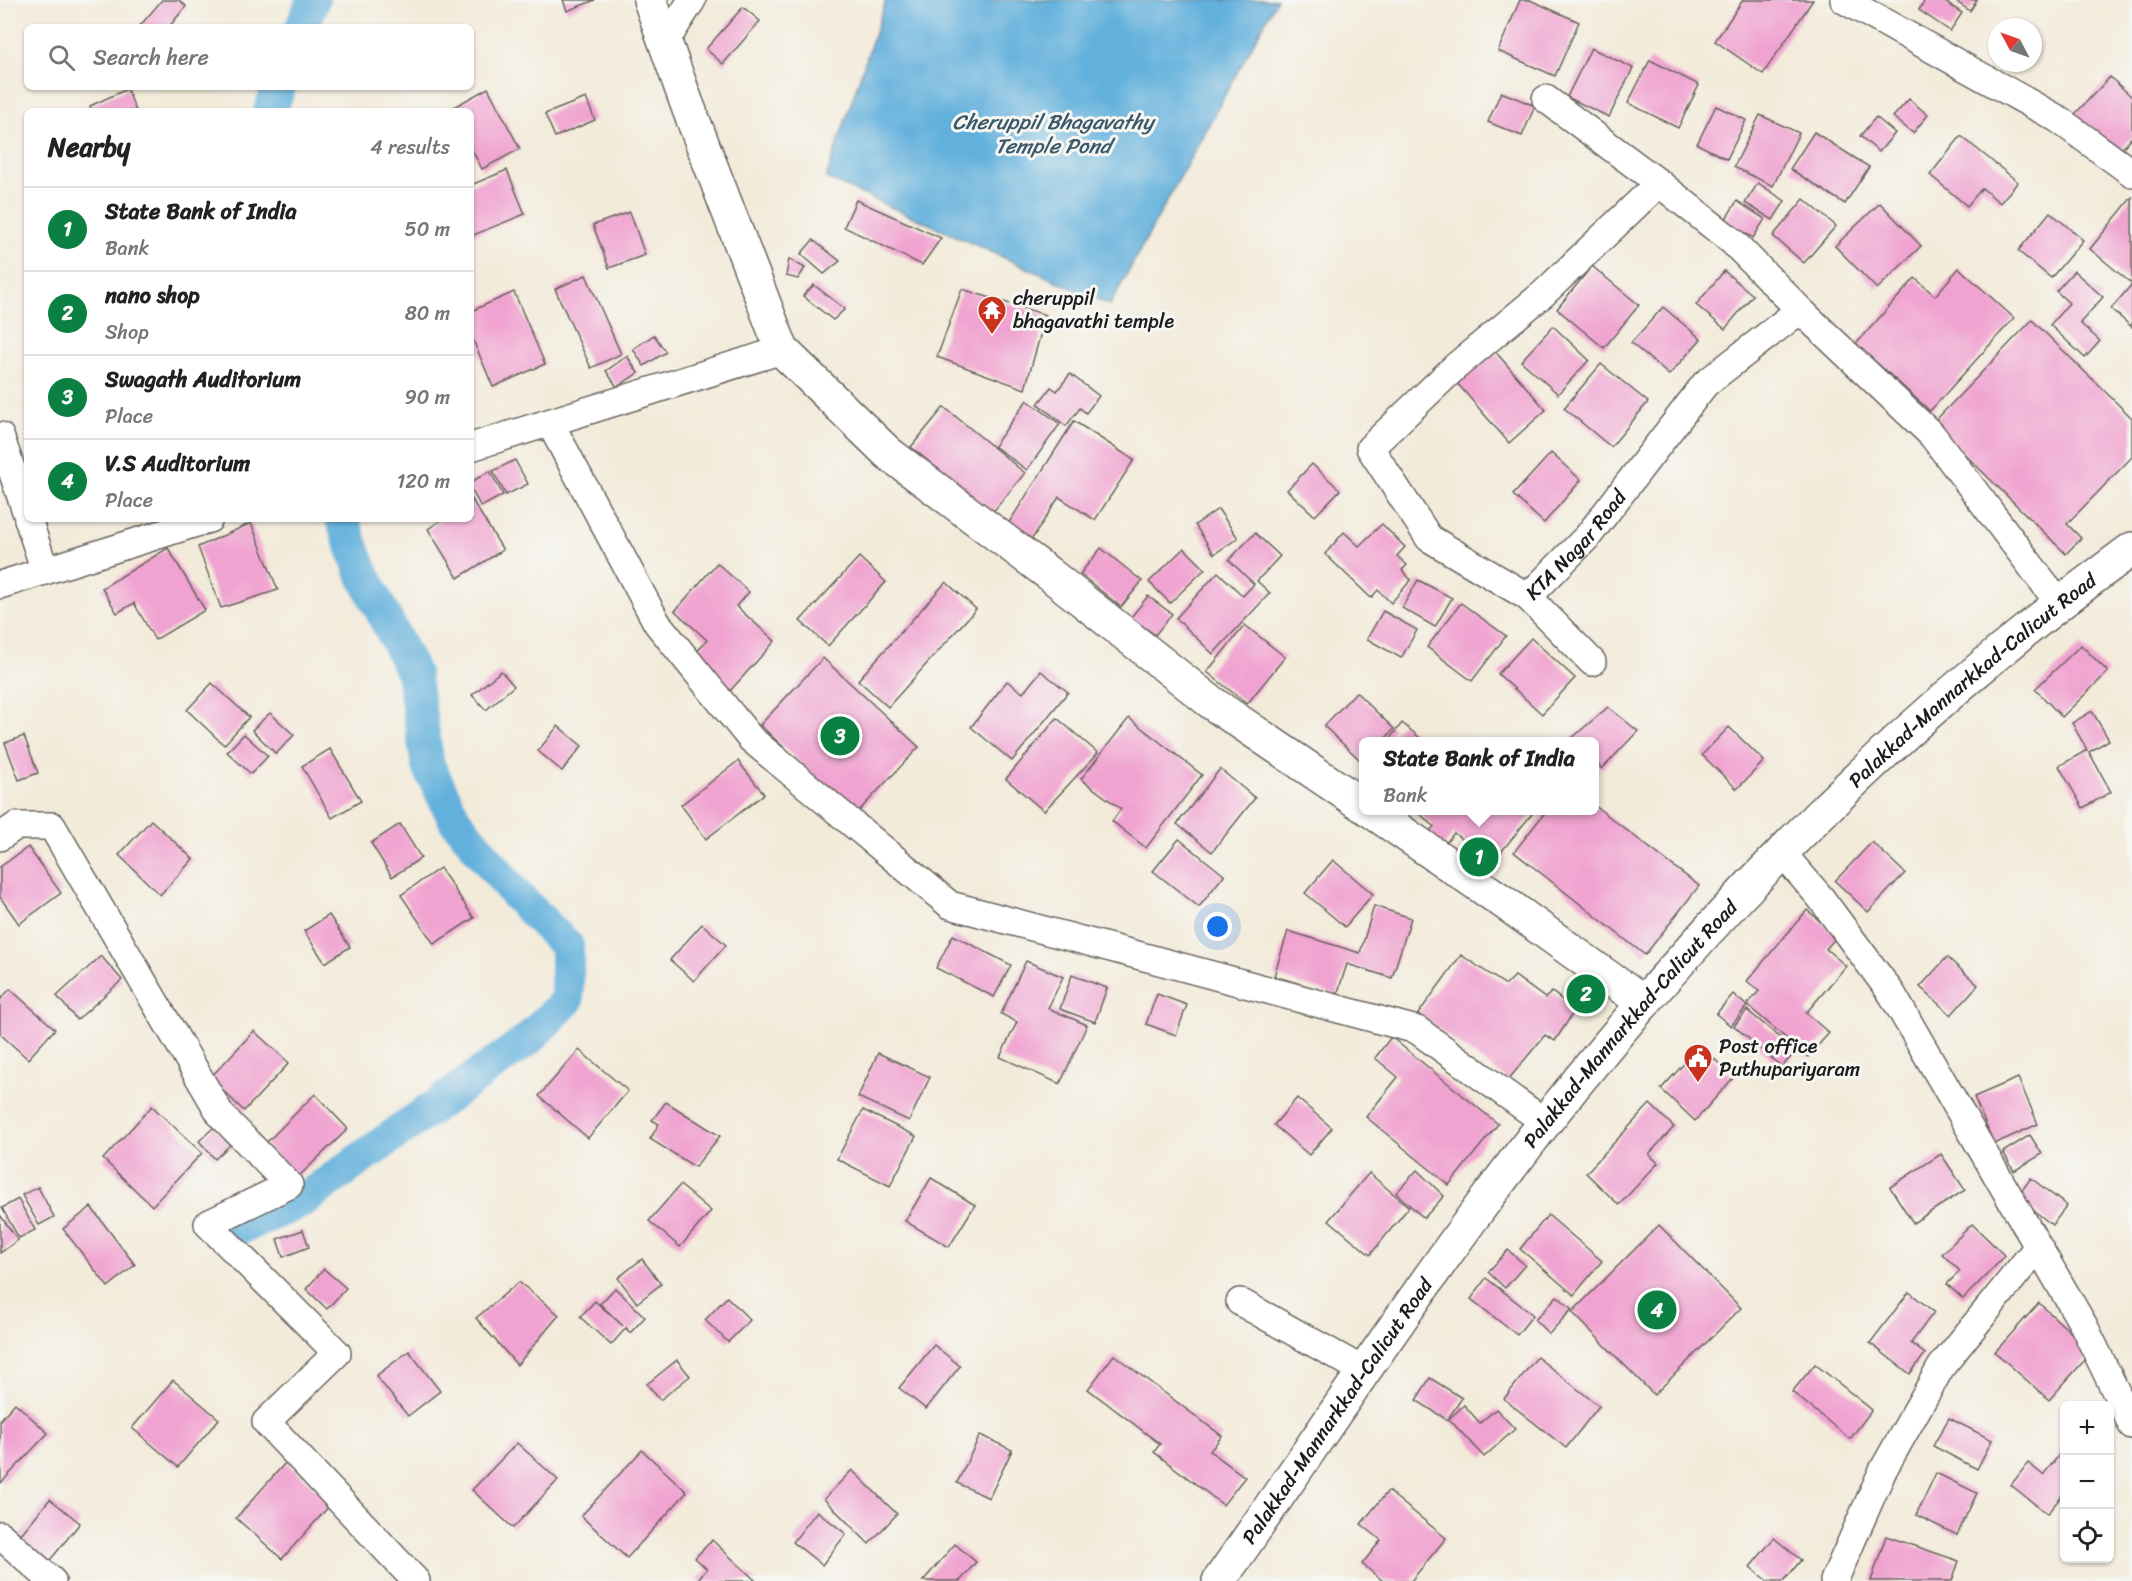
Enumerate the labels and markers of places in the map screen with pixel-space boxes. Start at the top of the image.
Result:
place label: cheruppil bhagavathi temple [1013,281,1175,339]
temple icon: cheruppil bhagavathi temple [976,294,1008,336]
pin: 3 [820,714,860,758]
pin: 1 [1460,834,1498,880]
pin: 2 [1566,972,1606,1016]
place label: Post office Puthupariyaram [1719,1029,1860,1087]
public building icon: Post office Puthupariyaram [1682,1042,1714,1084]
pin: 4 [1638,1288,1676,1332]

